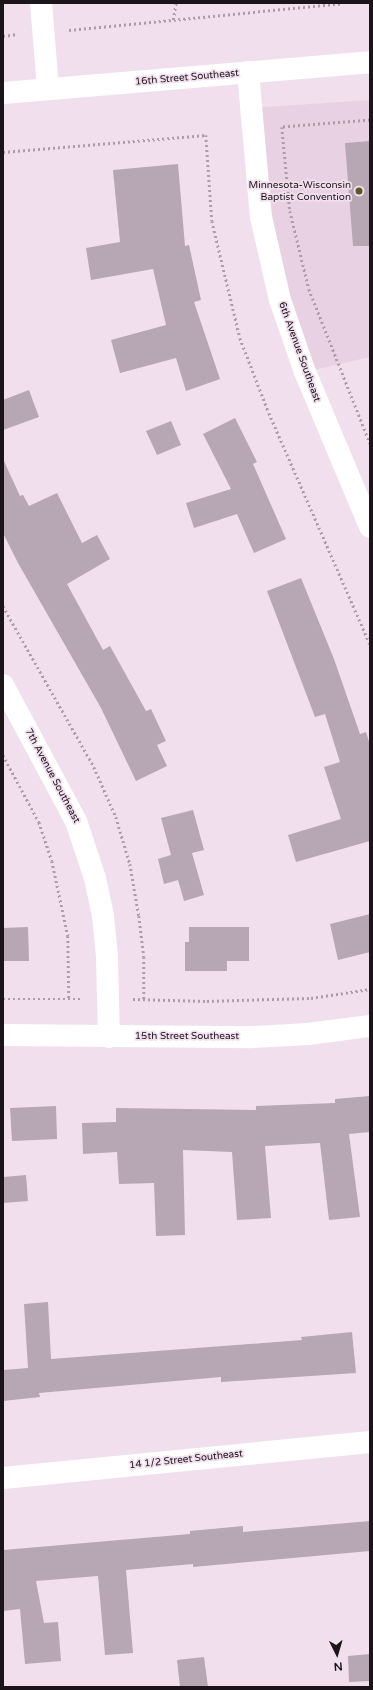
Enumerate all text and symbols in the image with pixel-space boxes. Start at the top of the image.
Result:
street label: 16th Street Southeast [135,67,239,89]
place label: Minnesota-Wisconsin Baptist Convention [249,179,351,202]
marker: Minnesota-Wisconsin Baptist Convention [354,186,364,196]
street label: 6th Avenue Southeast [275,300,323,404]
street label: 7th Avenue Southeast [22,727,82,825]
street label: 15th Street Southeast [135,1031,239,1043]
street label: 14 1/2 Street Southeast [129,1448,243,1472]
north arrow [317,1634,357,1674]
text: N [333,1660,343,1673]

